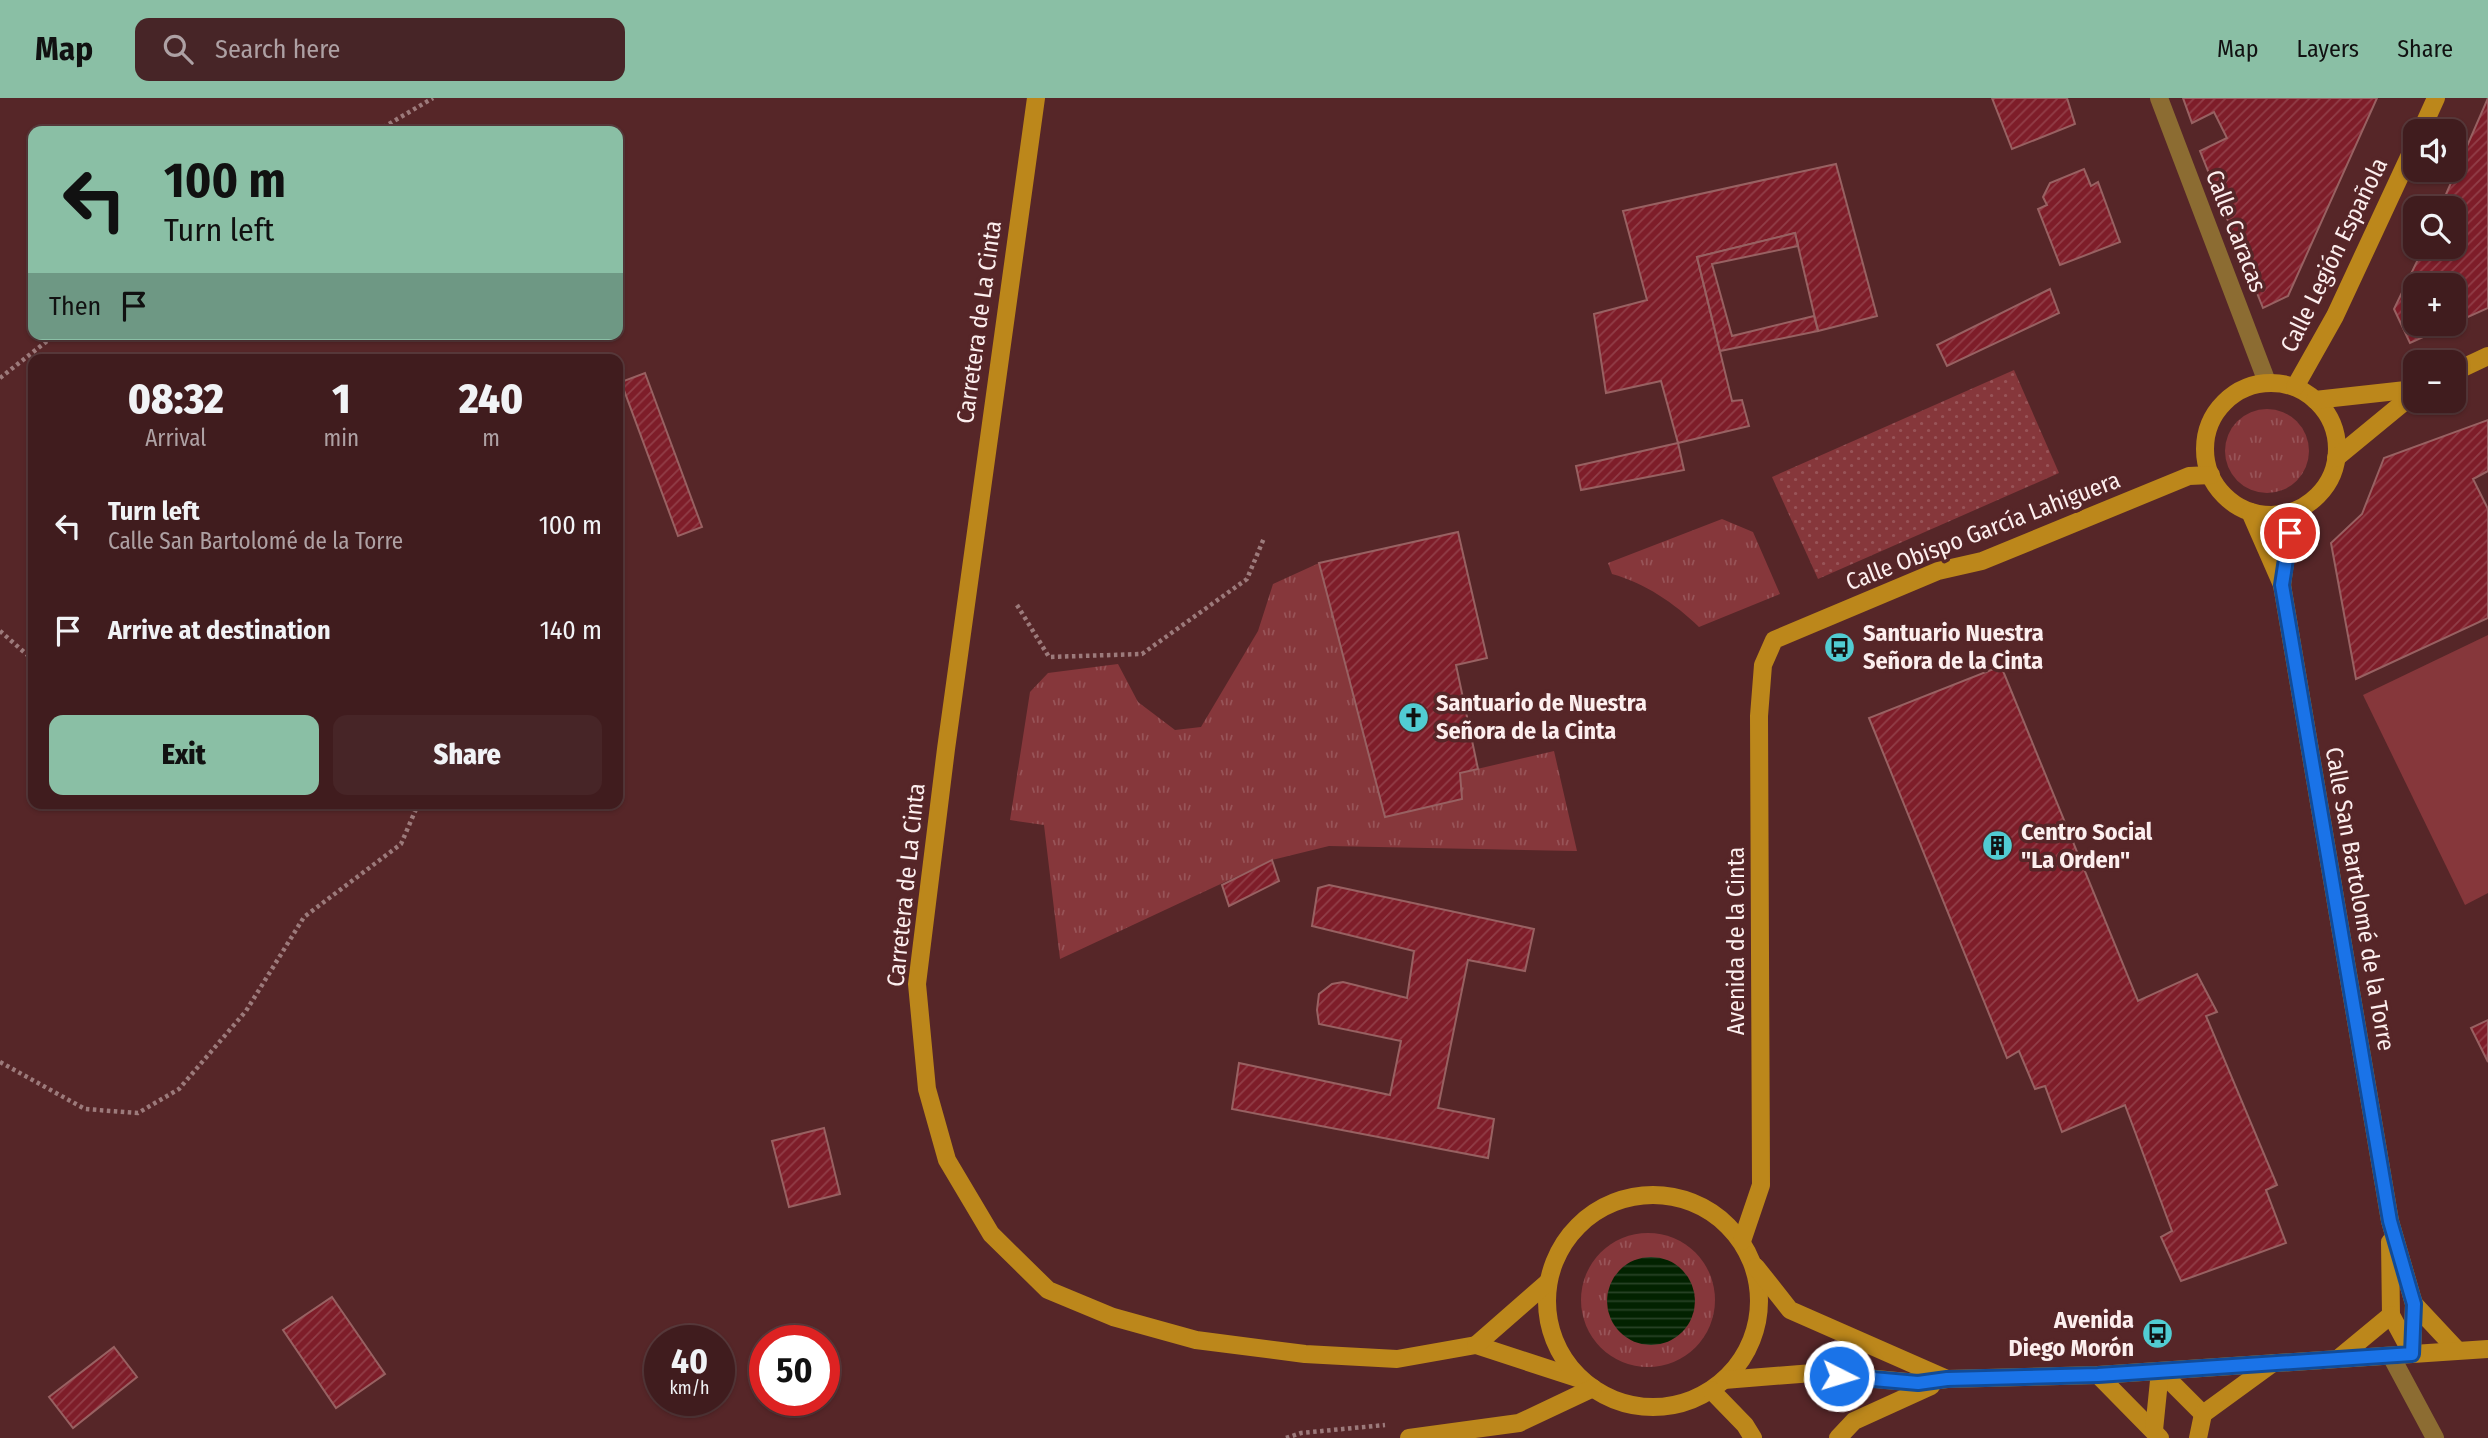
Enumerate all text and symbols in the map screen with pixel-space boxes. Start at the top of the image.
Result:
search box [135,18,625,81]
text: Map [35,29,93,69]
icon: search [159,30,197,68]
text: Search here [215,34,340,65]
text: Map [2217,35,2259,63]
text: Layers [2297,35,2359,63]
text: Share [2397,35,2453,63]
map controls [2403,119,2466,413]
button: sound [2403,119,2466,182]
text: 100 m [164,151,286,210]
street label: Calle Legión Española [2275,153,2393,357]
icon: left [49,154,140,245]
street label: Calle Caracas [2200,166,2272,296]
button: search [2403,196,2466,259]
text: Turn left [164,211,274,249]
street label: Carretera de La Cinta [951,219,1007,425]
button: + [2403,273,2466,336]
icon: arrive [115,287,153,325]
text: Then [49,291,101,322]
button: − [2403,350,2466,413]
text: 08:32 [128,374,224,424]
text: 1 [332,374,350,424]
text: 240 [459,374,523,424]
text: Arrival [145,424,206,452]
text: min [324,424,359,452]
text: m [482,424,500,452]
street label: Calle Obispo García Lahiguera [1842,466,2124,596]
text: Turn left [108,496,200,527]
pin [2260,503,2320,563]
icon: left [49,507,87,545]
text: 100 m [539,510,602,541]
icon: arrive [2271,514,2309,552]
text: Calle San Bartolomé de la Torre [108,527,403,555]
icon: arrive [49,612,87,650]
text: Arrive at destination [108,615,331,646]
text: 140 m [540,615,602,646]
place label: Santuario Nuestra Señora de la Cinta [1863,619,2044,675]
bus stop icon: Santuario Nuestra Señora de la Cinta [1823,630,1857,664]
place label: Santuario de Nuestra Señora de la Cinta [1436,689,1647,745]
church icon: Santuario de Nuestra Señora de la Cinta [1396,700,1430,734]
button: Exit [49,715,319,795]
button: Share [333,715,602,795]
street label: Calle San Bartolomé de la Torre [2319,745,2401,1053]
street label: Carretera de La Cinta [881,782,931,988]
place label: Centro Social "La Orden" [2021,818,2153,874]
building icon: Centro Social "La Orden" [1981,829,2015,863]
street label: Avenida de la Cinta [1722,847,1750,1035]
place label: Avenida Diego Morón [2009,1306,2134,1362]
bus stop icon: Avenida Diego Morón [2140,1317,2174,1351]
speed limit sign: 50 [749,1325,840,1416]
position arrow [1802,1339,1876,1413]
text: 40 [671,1340,708,1382]
text: km/h [669,1377,710,1399]

